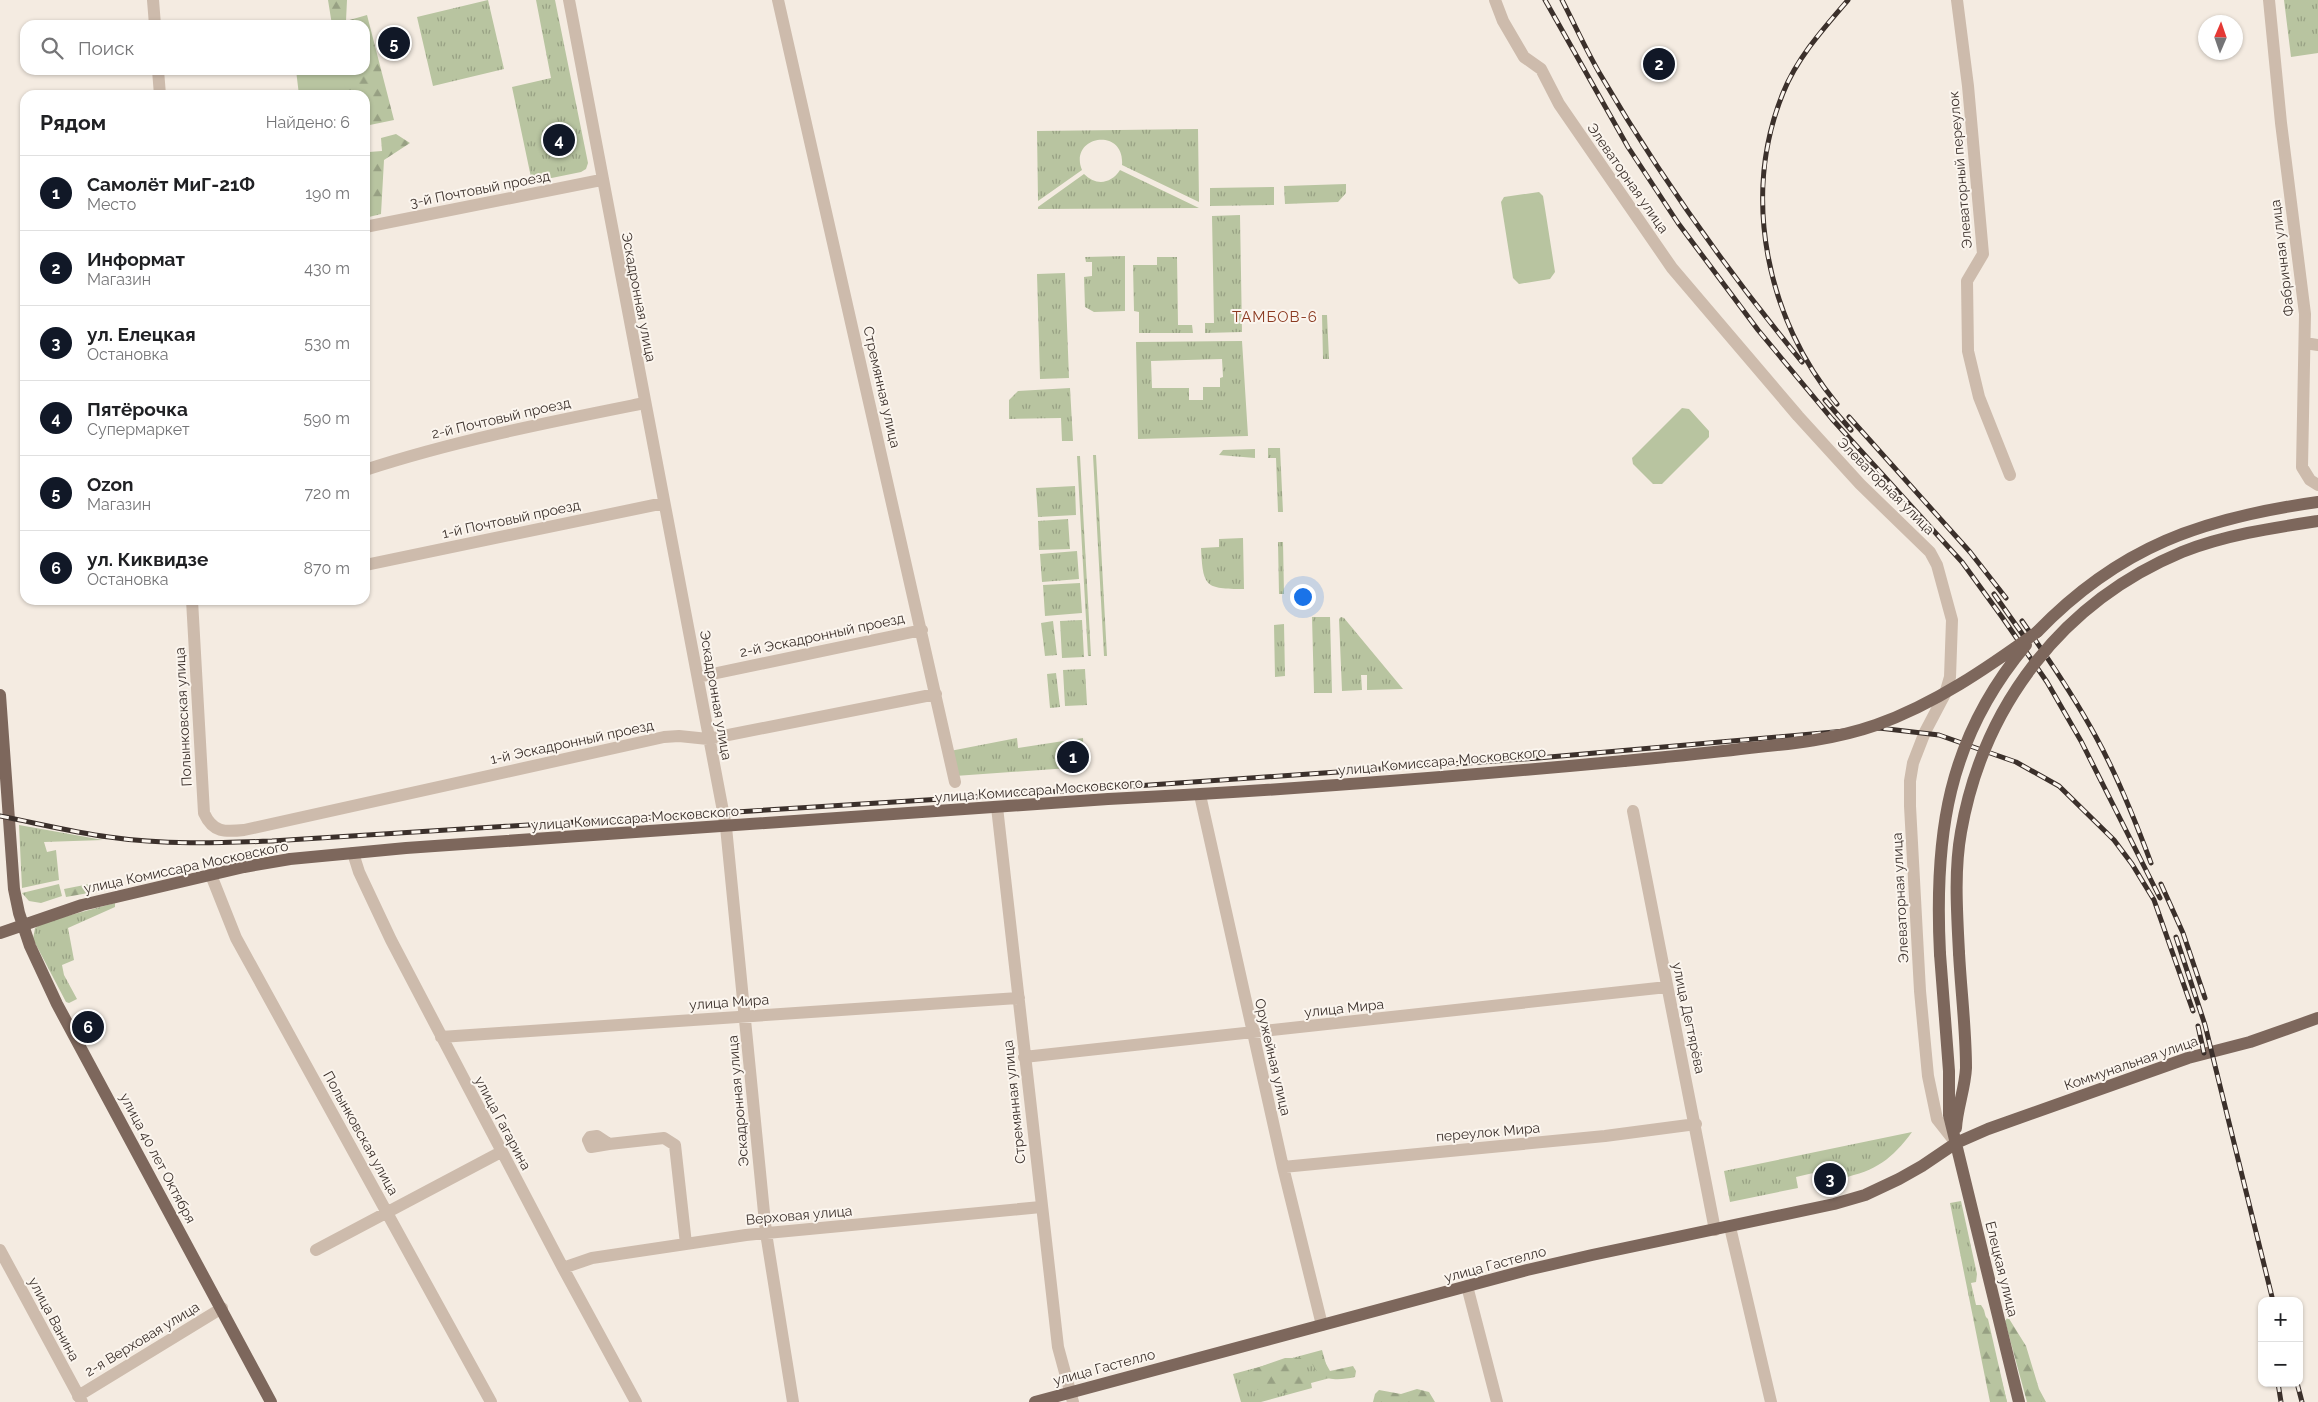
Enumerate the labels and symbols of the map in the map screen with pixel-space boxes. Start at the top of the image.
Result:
north arrow [2198,15,2243,60]
pin: 5 [378,24,410,62]
pin: 2 [1643,45,1675,83]
street label: Элеваторный переулок [1945,90,1975,250]
street label: Элеваторная улица [1584,120,1672,236]
pin: 4 [543,121,575,159]
street label: 3-й Почтовый проезд [409,168,551,210]
street label: Фабричная улица [2267,199,2297,317]
street label: Эскадронная улица [619,231,659,363]
district label: ТАМБОВ-6 [1232,308,1318,326]
street label: Стремянная улица [860,325,904,449]
street label: 2-й Почтовый проезд [430,394,572,442]
street label: Элеваторная улица [1834,434,1938,538]
street label: 1-й Почтовый проезд [441,497,581,541]
your location [1290,584,1316,610]
street label: 2-й Эскадронный проезд [738,610,906,660]
street label: Эскадронная улица [697,629,735,761]
street label: Полынковская улица [171,647,195,787]
street label: 1-й Эскадронный проезд [489,717,655,767]
pin: 1 [1057,738,1089,776]
street label: улица Комиссара Московского [1337,744,1547,778]
street label: улица Комиссара Московского [934,775,1144,805]
street label: улица Комиссара Московского [530,803,740,833]
street label: Элеваторная улица [1889,832,1911,964]
street label: улица Комиссара Московского [82,837,290,897]
street label: улица Дегтярёва [1669,961,1709,1075]
street label: улица Мира [689,991,769,1013]
street label: улица Мира [1303,996,1385,1020]
street label: Оружейная улица [1252,997,1294,1117]
pin: 6 [72,1008,104,1046]
street label: Коммунальная улица [2062,1033,2200,1093]
street label: Эскадронная улица [724,1035,752,1167]
street label: Стремянная улица [1000,1039,1028,1165]
street label: Полынковская улица [320,1068,402,1198]
street label: улица Гагарина [472,1073,534,1173]
street label: улица 40 лет Октября [117,1090,199,1226]
street label: переулок Мира [1435,1119,1541,1145]
pin: 3 [1814,1160,1846,1198]
street label: Верховая улица [745,1202,853,1228]
street label: Елецкая улица [1982,1220,2022,1318]
street label: улица Гастелло [1442,1243,1548,1285]
street label: улица Ванина [25,1274,83,1364]
street label: 2-я Верховая улица [82,1298,202,1380]
street label: улица Гастелло [1051,1346,1157,1388]

